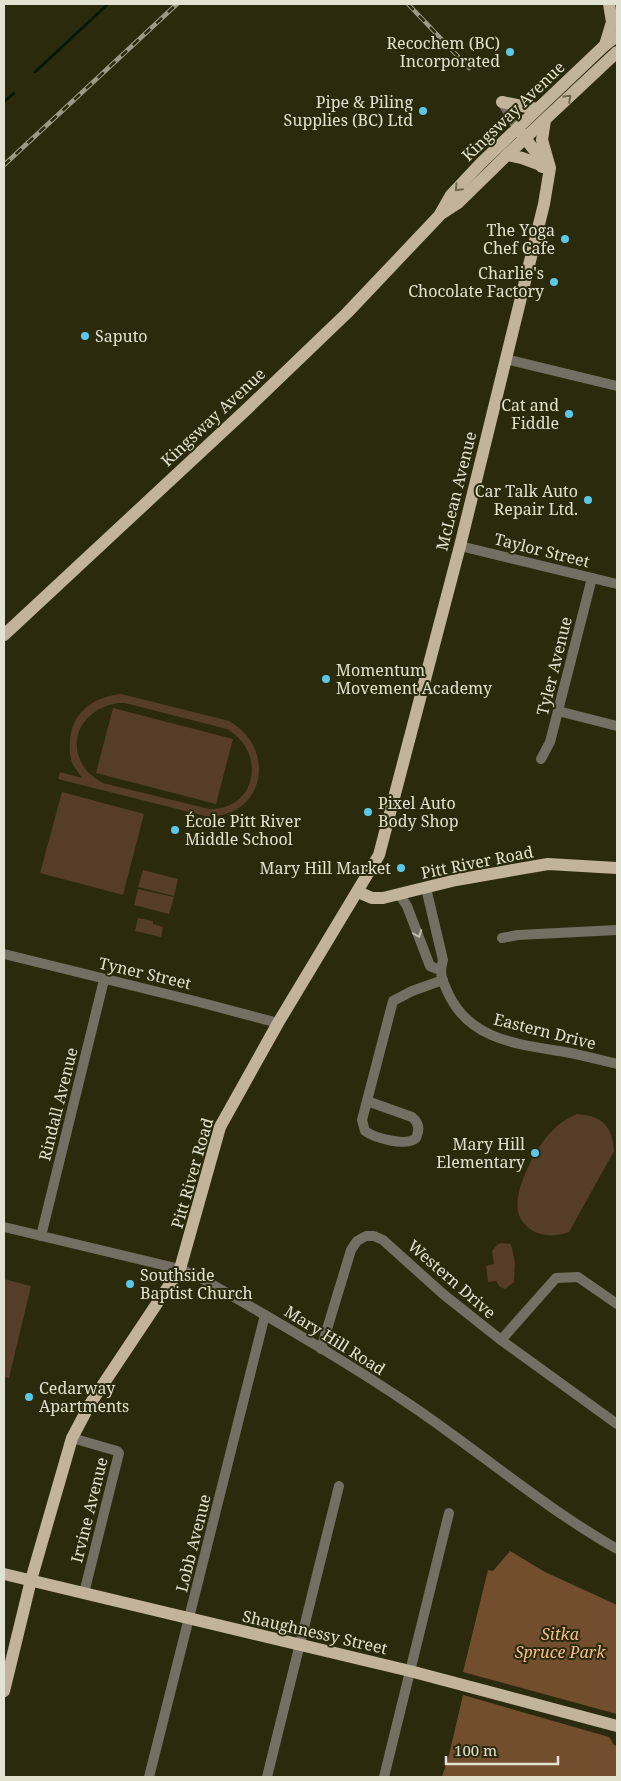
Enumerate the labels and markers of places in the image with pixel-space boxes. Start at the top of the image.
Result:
place label: Recochem (BC) Incorporated [387,32,500,72]
marker: Recochem (BC) Incorporated [504,46,516,58]
place label: Pipe & Piling Supplies (BC) Ltd [284,91,413,131]
marker: Pipe & Piling Supplies (BC) Ltd [417,105,429,117]
place label: The Yoga Chef Cafe [483,219,555,259]
marker: The Yoga Chef Cafe [559,233,571,245]
place label: Charlie's Chocolate Factory [408,262,545,302]
marker: Charlie's Chocolate Factory [548,276,560,288]
place label: Saputo [95,325,148,347]
marker: Saputo [79,330,91,342]
place label: Cat and Fiddle [501,394,559,434]
marker: Cat and Fiddle [563,408,575,420]
place label: Car Talk Auto Repair Ltd. [475,480,578,520]
marker: Car Talk Auto Repair Ltd. [582,494,594,506]
place label: Momentum Movement Academy [336,659,493,699]
marker: Momentum Movement Academy [320,673,332,685]
place label: Pixel Auto Body Shop [378,792,459,832]
marker: Pixel Auto Body Shop [362,806,374,818]
place label: École Pitt River Middle School [185,810,301,850]
marker: École Pitt River Middle School [169,824,181,836]
place label: Mary Hill Market [260,857,391,879]
marker: Mary Hill Market [395,862,407,874]
place label: Mary Hill Elementary [436,1133,526,1173]
marker: Mary Hill Elementary [529,1147,541,1159]
place label: Southside Baptist Church [140,1264,253,1304]
marker: Southside Baptist Church [124,1278,136,1290]
place label: Cedarway Apartments [39,1377,129,1417]
marker: Cedarway Apartments [23,1391,35,1403]

